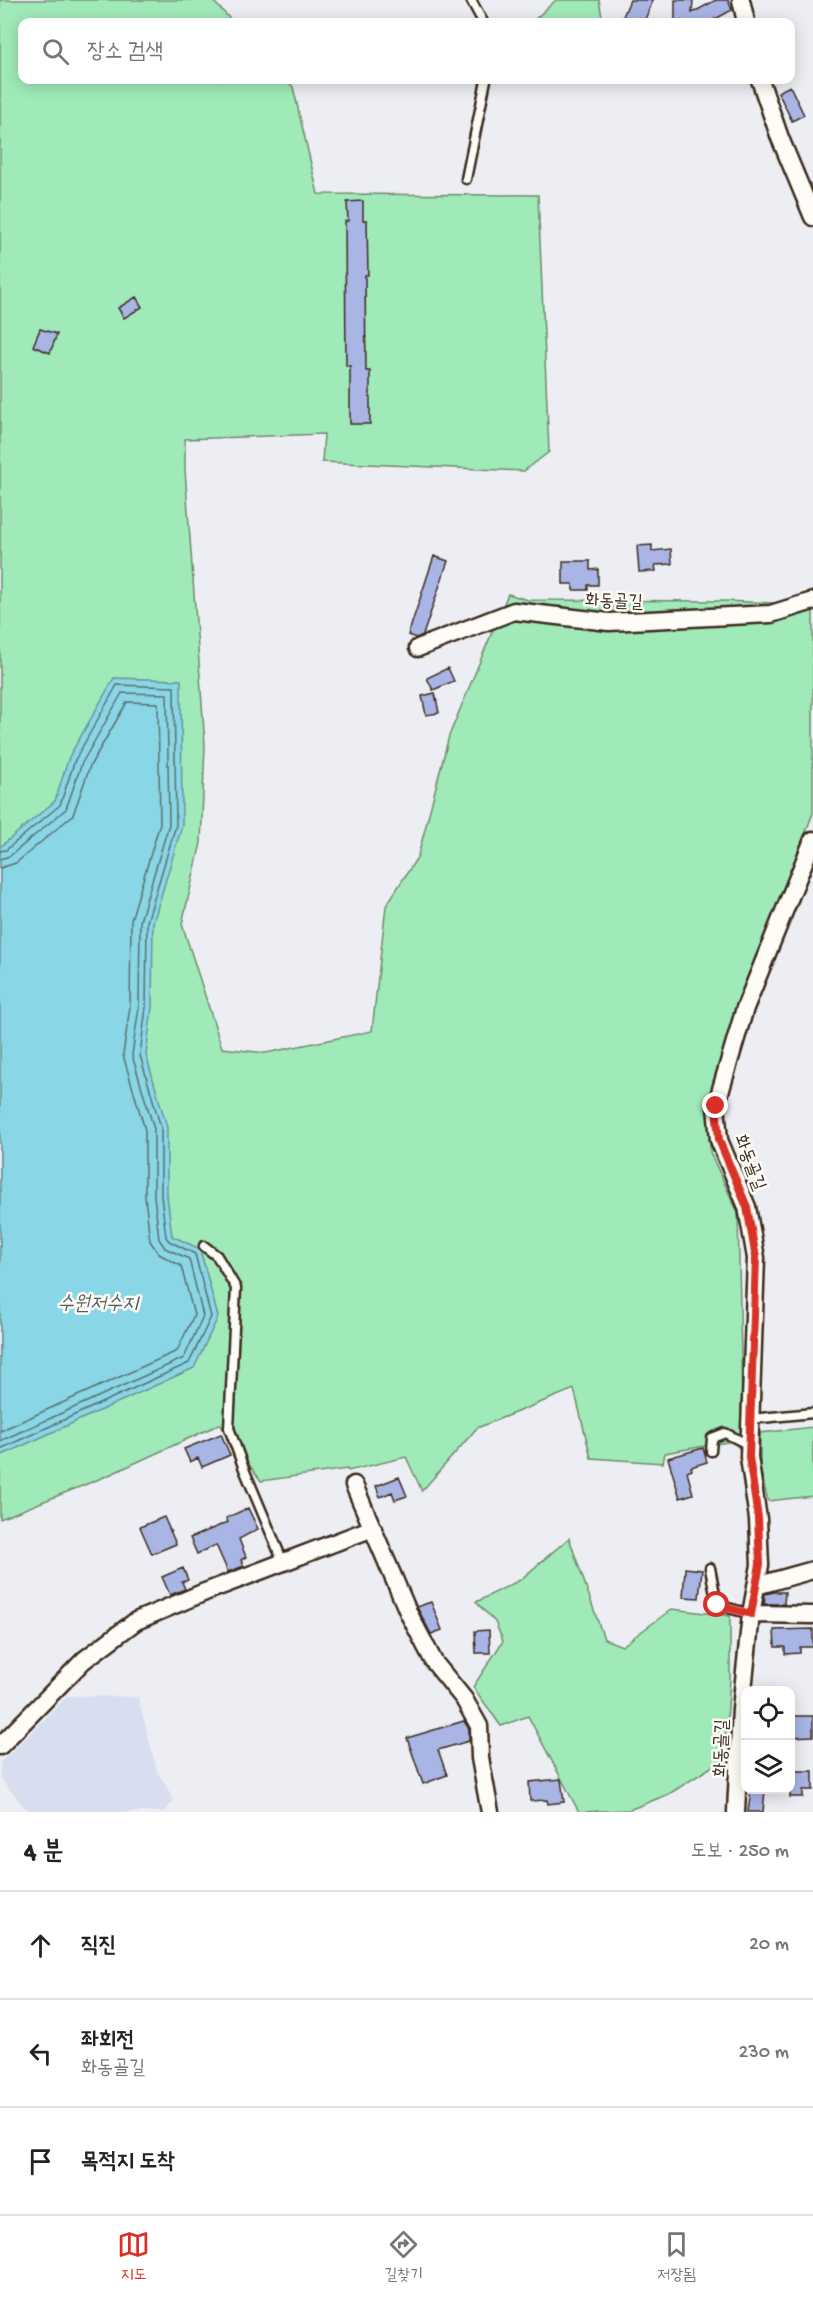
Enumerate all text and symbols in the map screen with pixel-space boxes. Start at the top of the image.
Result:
search box [18,18,795,84]
icon: search [39,35,72,68]
text: 장소 검색 [87,40,163,66]
street label: 화동골길 [585,591,644,614]
route end [702,1092,728,1118]
street label: 화동골길 [728,1132,769,1194]
water label: 수원저수지 [58,1294,140,1317]
route start [703,1591,729,1617]
map controls [741,1686,795,1794]
button: locate [741,1686,795,1740]
street label: 화동골길 [711,1718,734,1777]
button: layers [741,1740,795,1794]
text: 4 분 [24,1838,63,1869]
text: 도보 · 250 m [690,1841,789,1864]
icon: ahead [24,1929,57,1962]
text: 직진 [81,1934,116,1960]
text: 20 m [749,1934,789,1957]
text: 좌회전 [81,2029,134,2055]
icon: left [24,2037,57,2070]
text: 230 m [739,2042,789,2065]
text: 화동골길 [81,2058,145,2081]
icon: arrive [24,2145,57,2178]
text: 목적지 도착 [81,2150,175,2176]
tab: 지도 [117,2228,150,2286]
tab: 길찾기 [384,2228,423,2286]
tab: 저장됨 [657,2228,696,2286]

